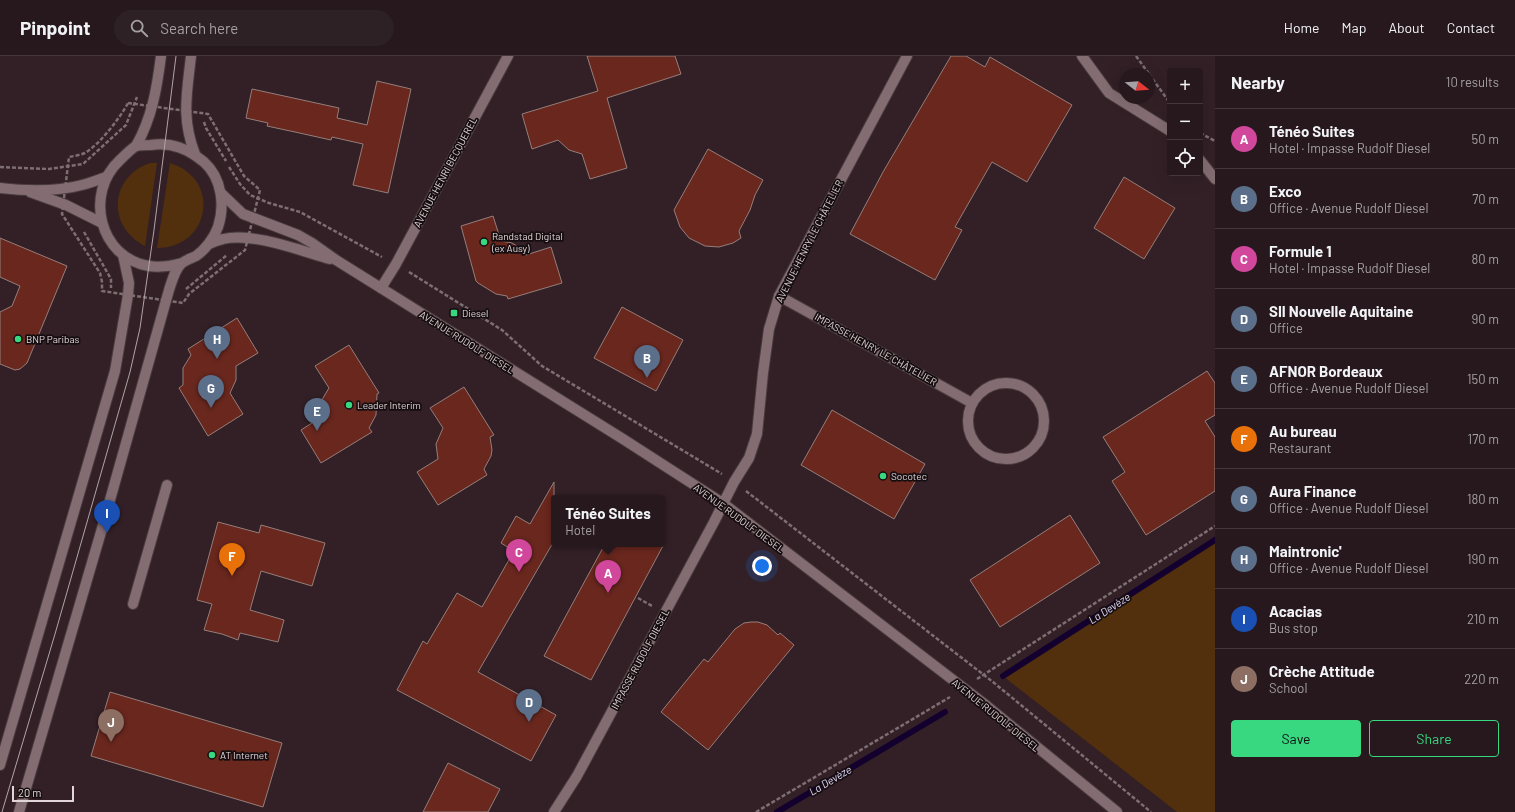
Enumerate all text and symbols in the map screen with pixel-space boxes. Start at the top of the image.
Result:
search box [114,10,394,46]
text: Pinpoint [20,16,90,39]
icon: search [128,17,150,39]
text: Search here [160,19,238,37]
text: Home [1284,19,1320,36]
text: Map [1342,19,1366,36]
text: About [1388,19,1425,36]
text: Contact [1447,19,1495,36]
north arrow [1119,68,1155,104]
map controls [1167,68,1203,176]
button: + [1167,68,1203,104]
text: Nearby [1231,72,1285,92]
text: 10 results [1446,74,1499,90]
button: − [1167,104,1203,140]
street label: AVENUE HENRI BECQUEREL [411,114,479,229]
text: Ténéo Suites [1269,122,1355,140]
text: A [1240,131,1248,147]
text: 50 m [1472,131,1499,147]
button: locate [1167,140,1203,176]
text: Hotel · Impasse Rudolf Diesel [1269,140,1430,156]
street label: AVENUE HENRY LE CHÂTELIER [773,178,845,304]
text: Exco [1269,182,1302,200]
text: B [1240,191,1248,207]
text: 70 m [1472,191,1499,207]
text: Office · Avenue Rudolf Diesel [1269,200,1428,216]
place label: Randstad Digital (ex Ausy) [491,230,563,254]
marker: Randstad Digital (ex Ausy) [479,237,489,247]
text: Formule 1 [1269,242,1332,260]
text: C [1240,251,1248,267]
text: 80 m [1472,251,1499,267]
text: Hotel · Impasse Rudolf Diesel [1269,260,1430,276]
text: SII Nouvelle Aquitaine [1269,302,1413,320]
place label: Diesel [462,307,488,319]
street label: AVENUE RUDOLF DIESEL [417,308,517,376]
marker: Diesel [449,308,459,318]
street label: IMPASSE HENRY LE CHÂTELIER [813,310,939,388]
text: D [1240,311,1248,327]
text: 90 m [1472,311,1499,327]
text: Office [1269,320,1303,336]
pin: H [204,326,230,359]
place label: BNP Paribas [26,333,80,345]
marker: BNP Paribas [13,334,23,344]
pin: B [634,345,660,378]
text: AFNOR Bordeaux [1269,362,1383,380]
text: E [1240,371,1248,387]
text: 150 m [1467,371,1499,387]
pin: G [198,375,224,408]
text: Office · Avenue Rudolf Diesel [1269,380,1428,396]
pin: E [304,398,330,431]
place label: Leader Interim [357,399,421,411]
marker: Leader Interim [344,400,354,410]
text: Au bureau [1269,422,1337,440]
text: F [1240,431,1248,447]
text: 170 m [1468,431,1499,447]
text: Restaurant [1269,440,1331,456]
place label: Socotec [891,470,927,482]
marker: Socotec [878,471,888,481]
street label: AVENUE RUDOLF DIESEL [691,481,787,555]
text: Aura Finance [1269,482,1356,500]
text: G [1240,491,1248,507]
text: 180 m [1467,491,1499,507]
popup [551,495,665,547]
pin: I [94,500,120,533]
text: Office · Avenue Rudolf Diesel [1269,500,1428,516]
text: Ténéo Suites [565,504,651,522]
text: Hotel [565,522,595,538]
pin: C [506,539,532,572]
text: Maintronic' [1269,542,1341,560]
pin: F [219,543,245,576]
text: H [1240,551,1248,567]
text: 190 m [1467,551,1499,567]
your location [752,556,772,576]
pin: A [595,560,621,593]
text: Office · Avenue Rudolf Diesel [1269,560,1428,576]
water label: La Devèze [1086,590,1133,626]
text: Acacias [1269,602,1322,620]
street label: IMPASSE RUDOLF DIESEL [609,607,672,711]
text: I [1242,611,1246,627]
text: 210 m [1467,611,1499,627]
text: Bus stop [1269,620,1318,636]
text: Crèche Attitude [1269,662,1375,680]
text: J [1240,671,1248,687]
text: 220 m [1464,671,1499,687]
street label: AVENUE RUDOLF DIESEL [950,676,1043,754]
text: School [1269,680,1307,696]
pin: D [516,689,542,722]
pin: J [98,709,124,742]
button: Save [1231,720,1361,757]
button: Share [1369,720,1499,757]
place label: AT Internet [220,749,268,761]
marker: AT Internet [207,750,217,760]
water label: La Devèze [806,762,854,798]
scale bar [12,784,74,803]
text: 20 m [18,786,41,799]

